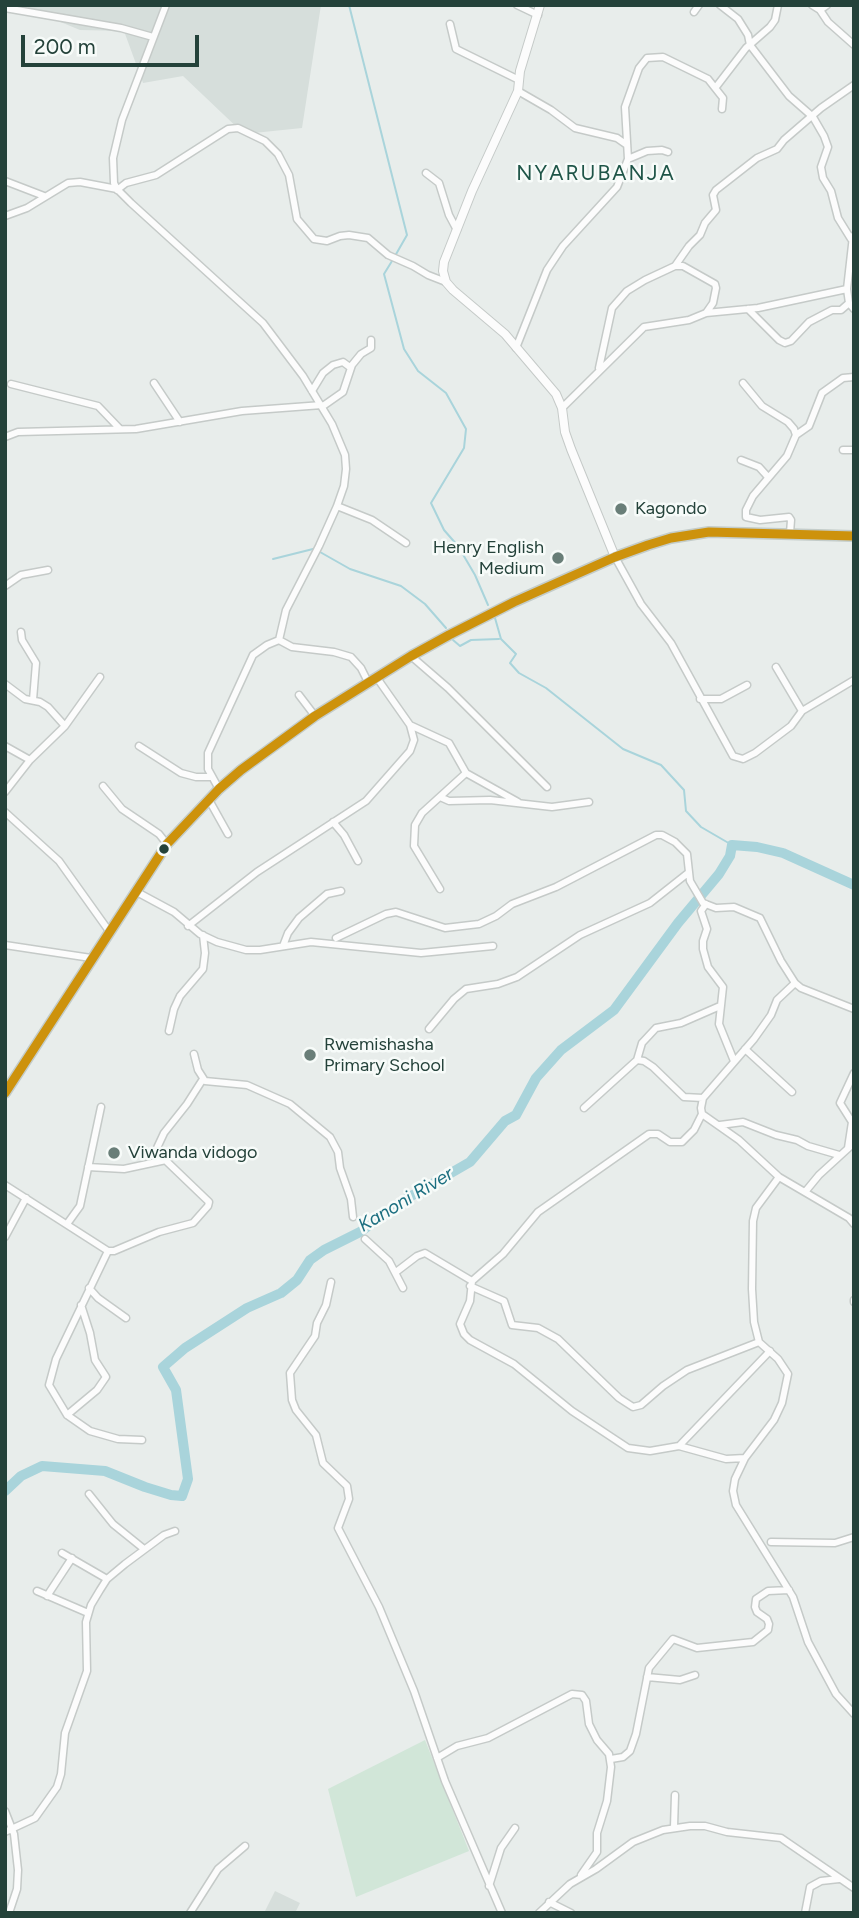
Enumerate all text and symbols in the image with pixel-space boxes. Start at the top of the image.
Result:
scale bar [24,21,203,65]
text: 200 m [34,34,96,59]
district label: NYARUBANJA [518,161,674,187]
place label: Kagondo [635,498,707,520]
marker: Kagondo [613,501,629,517]
place label: Henry English Medium [433,537,544,580]
marker: Henry English Medium [550,550,566,566]
unlabelled marker [157,842,171,856]
place label: Rwemishasha Primary School [324,1034,445,1076]
marker: Rwemishasha Primary School [302,1047,318,1063]
place label: Viwanda vidogo [128,1142,257,1164]
marker: Viwanda vidogo [106,1145,122,1161]
water label: Kanoni River [354,1163,458,1237]

